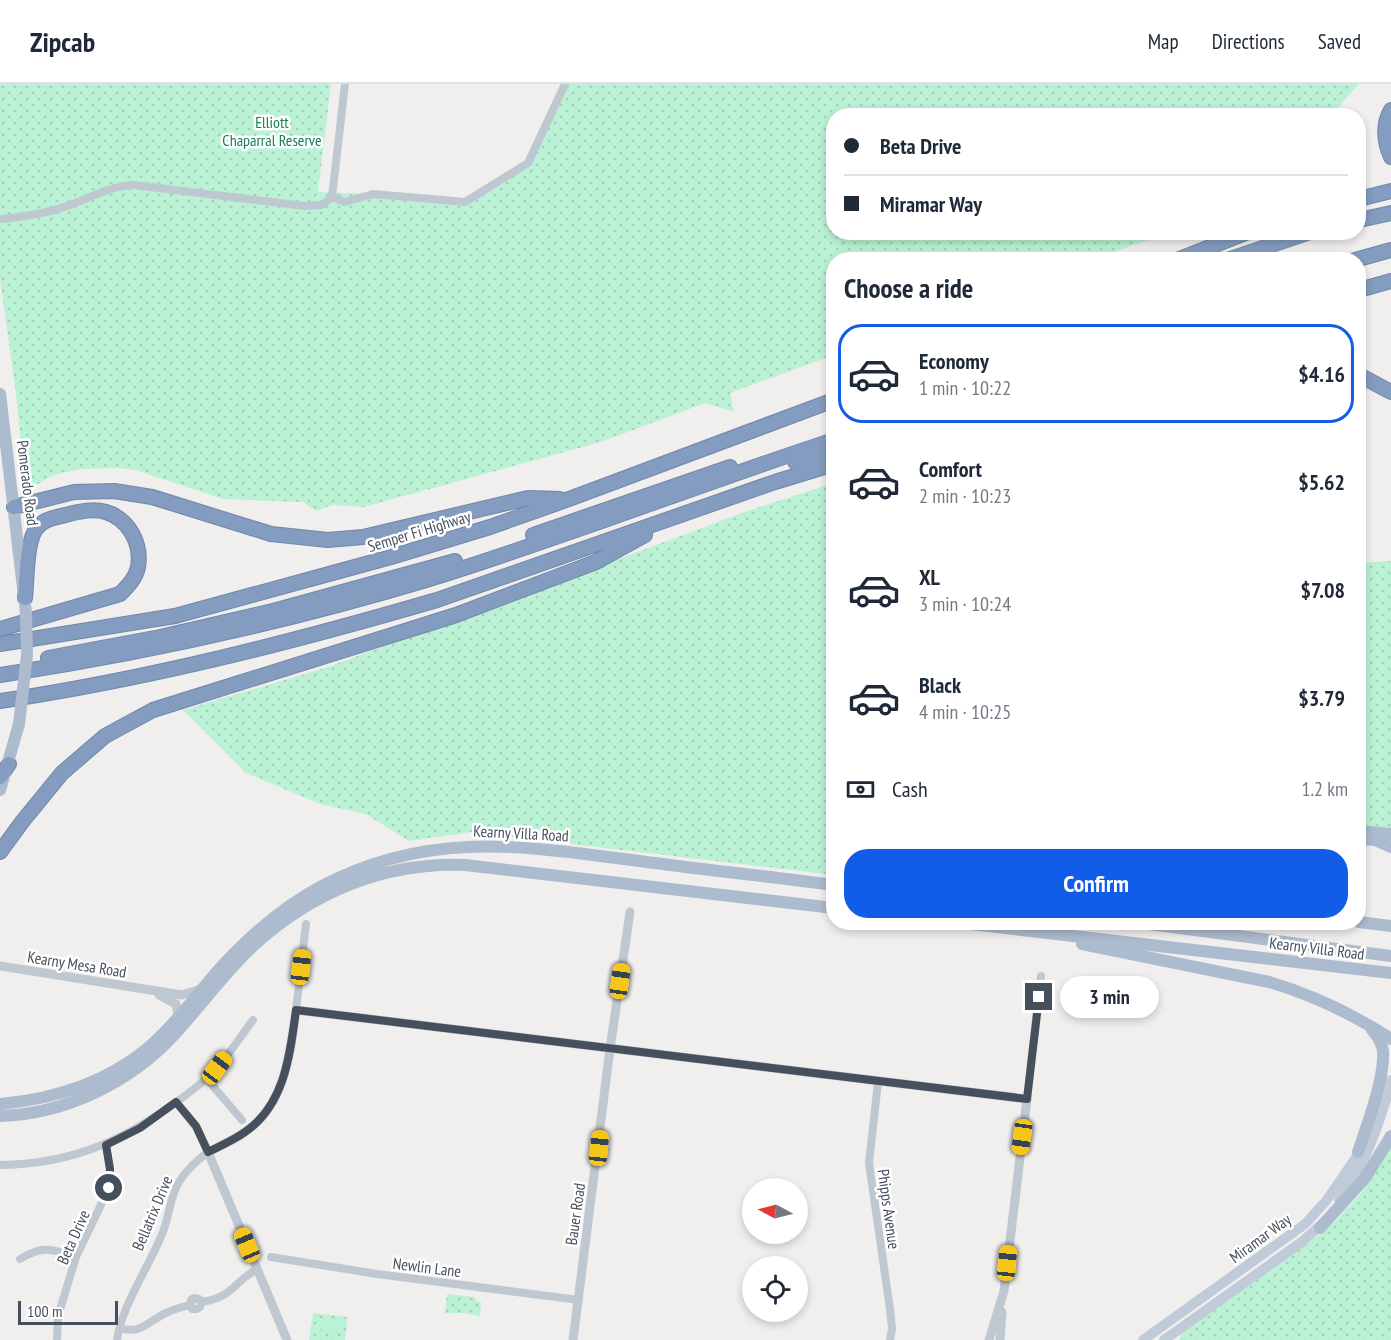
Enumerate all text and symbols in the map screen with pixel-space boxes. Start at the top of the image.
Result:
text: Zipcab [30,23,95,60]
text: Map [1148,28,1179,55]
text: Directions [1212,28,1285,55]
text: Saved [1318,28,1361,55]
park label: Elliott Chaparral Reserve [222,112,322,150]
text: Beta Drive [880,132,961,160]
text: Miramar Way [880,190,982,218]
text: Choose a ride [844,271,973,305]
icon: car [847,347,901,401]
text: Economy [919,347,989,375]
text: $4.16 [1298,360,1345,388]
text: 1 min · 10:22 [919,375,1011,401]
street label: Pomerado Road [13,439,43,527]
icon: car [847,455,901,509]
text: Comfort [919,455,982,483]
text: $5.62 [1298,468,1345,496]
text: 2 min · 10:23 [919,483,1011,509]
street label: Semper Fi Highway [365,506,473,556]
icon: car [847,563,901,617]
text: XL [919,563,940,591]
text: $7.08 [1300,576,1345,604]
text: 3 min · 10:24 [919,591,1011,617]
icon: car [847,671,901,725]
text: Black [919,671,961,699]
text: $3.79 [1298,684,1345,712]
text: 4 min · 10:25 [919,699,1011,725]
icon: cash [844,773,877,806]
text: Cash [892,775,928,803]
text: 1.2 km [1301,776,1348,802]
street label: Kearny Villa Road [473,821,569,845]
button: Confirm [844,849,1348,918]
street label: Kearny Villa Road [1268,932,1366,964]
street label: Kearny Mesa Road [26,946,128,982]
car [290,948,312,986]
car [609,962,631,1000]
callout: 3 min [1060,976,1159,1018]
route end [1025,983,1052,1010]
text: 3 min [1089,984,1130,1010]
car [199,1048,235,1088]
car [1011,1118,1033,1156]
car [588,1129,610,1167]
street label: Phipps Avenue [873,1168,905,1250]
street label: Bellatrix Drive [127,1173,177,1253]
route start [95,1174,122,1201]
north arrow [742,1178,808,1244]
map controls [742,1178,808,1322]
street label: Bauer Road [561,1182,589,1246]
street label: Beta Drive [52,1207,94,1267]
street label: Miramar Way [1225,1209,1295,1267]
car [232,1225,262,1265]
car [996,1244,1018,1282]
street label: Newlin Lane [392,1253,462,1281]
button: locate [742,1256,808,1322]
scale bar [18,1298,118,1326]
text: 100 m [27,1301,62,1321]

